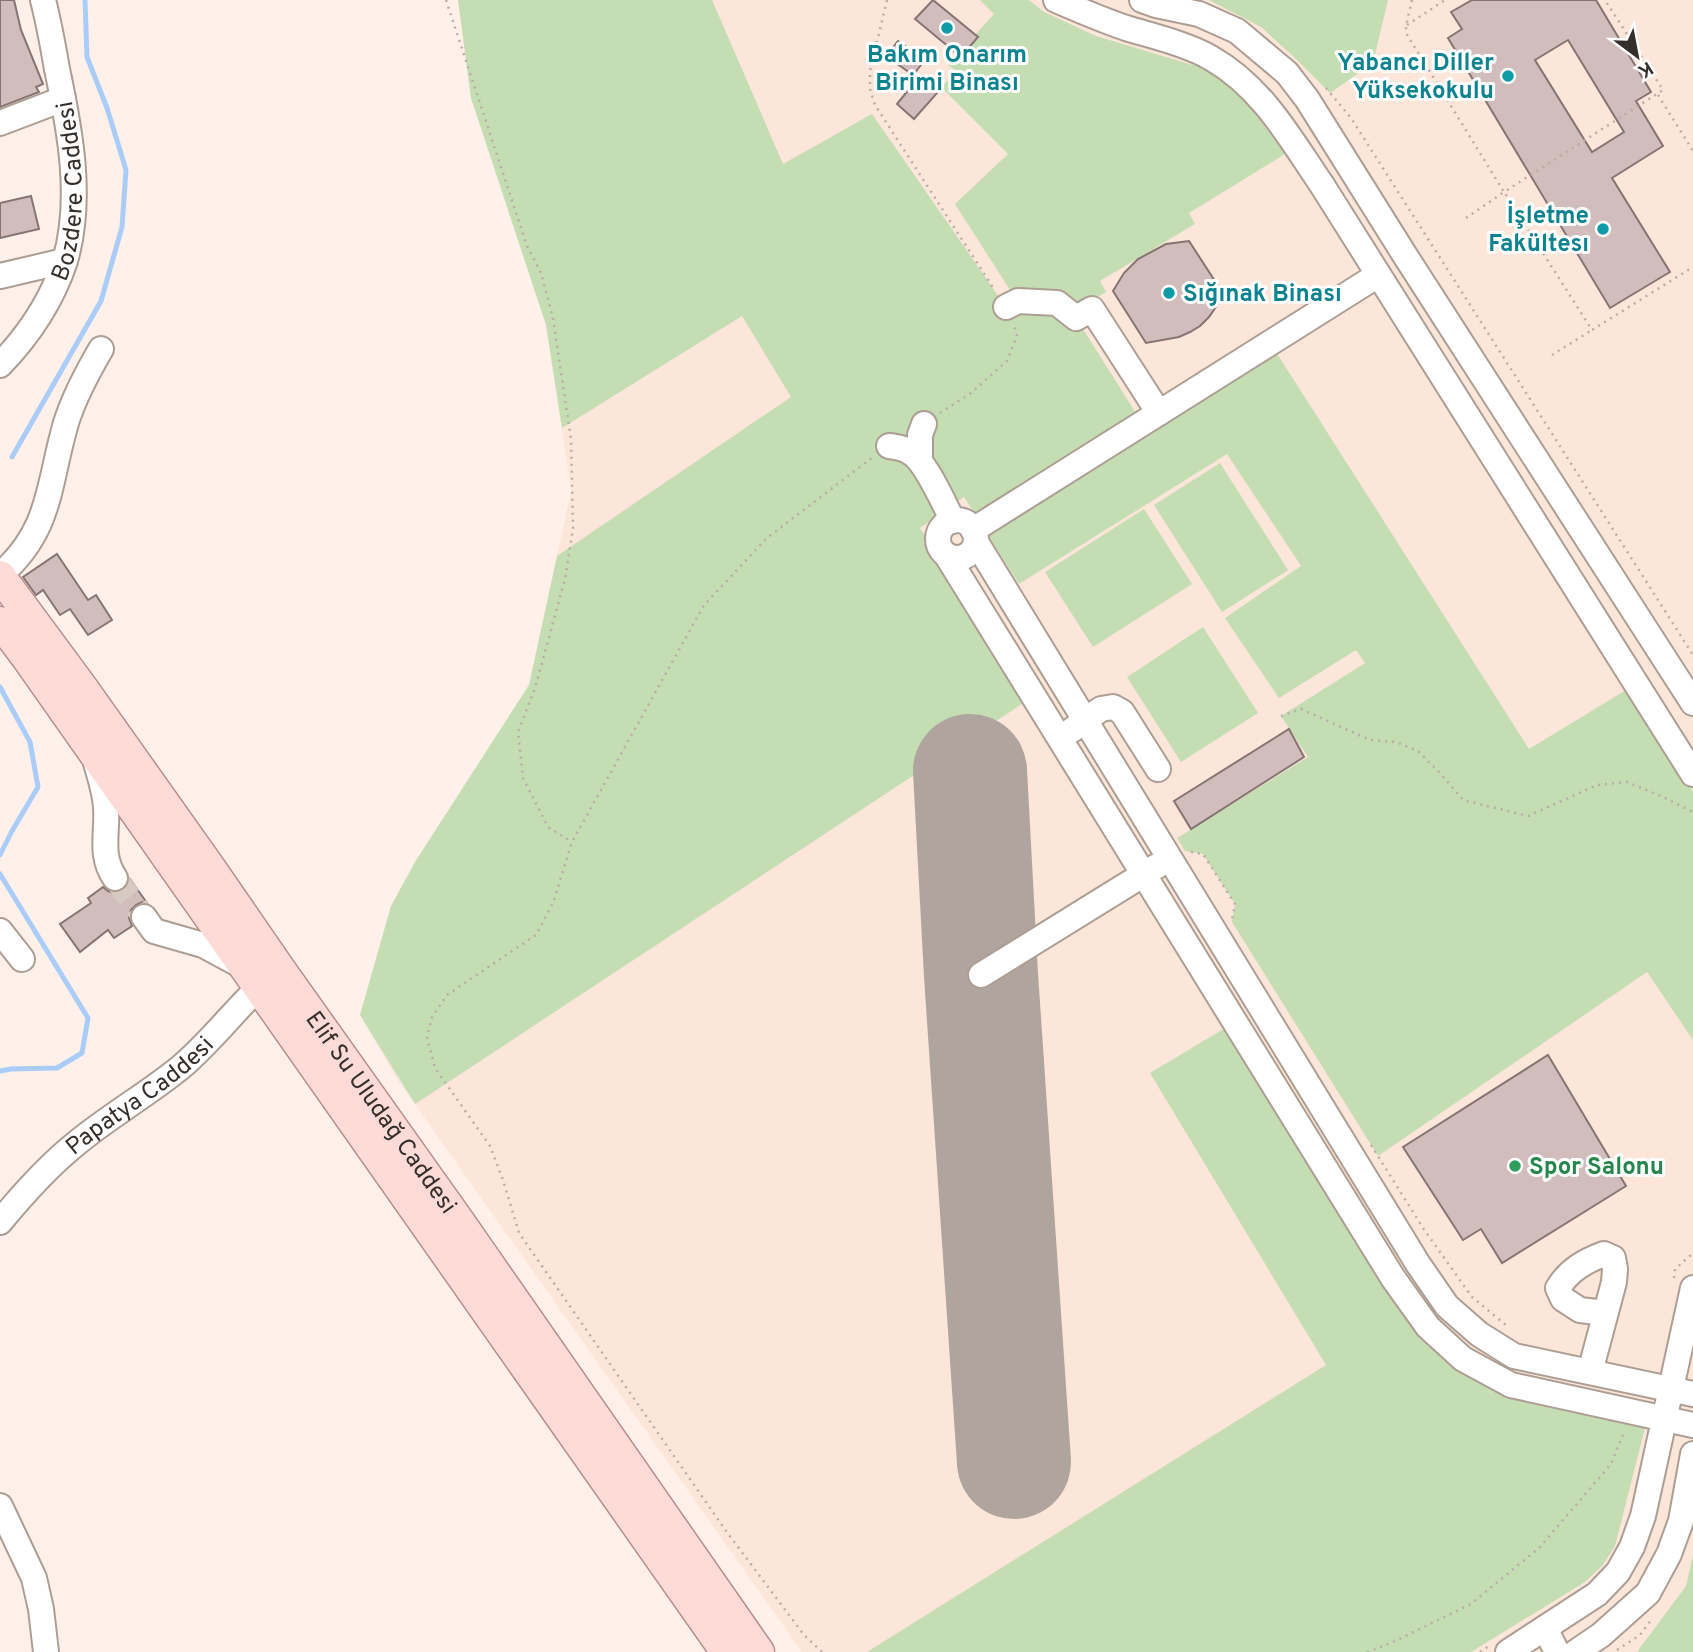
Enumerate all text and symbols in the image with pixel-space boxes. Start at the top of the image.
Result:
marker: Bakım Onarım Birimi Binası [939,20,955,36]
north arrow [1602,21,1672,91]
place label: Bakım Onarım Birimi Binası [867,41,1027,99]
place label: Yabancı Diller Yüksekokulu [1337,49,1494,107]
text: K [1633,55,1657,82]
marker: Yabancı Diller Yüksekokulu [1500,68,1516,84]
street label: Bozdere Caddesi [46,98,91,286]
place label: İşletme Fakültesı [1488,200,1589,260]
marker: İşletme Fakültesı [1595,221,1611,237]
place label: Sığınak Binası [1183,280,1342,310]
marker: Sığınak Binası [1161,285,1177,301]
street label: Elif Su Uludağ Caddesi [298,1006,462,1220]
street label: Papatya Caddesi [60,1031,221,1163]
place label: Spor Salonu [1529,1153,1664,1183]
marker: Spor Salonu [1507,1158,1523,1174]

